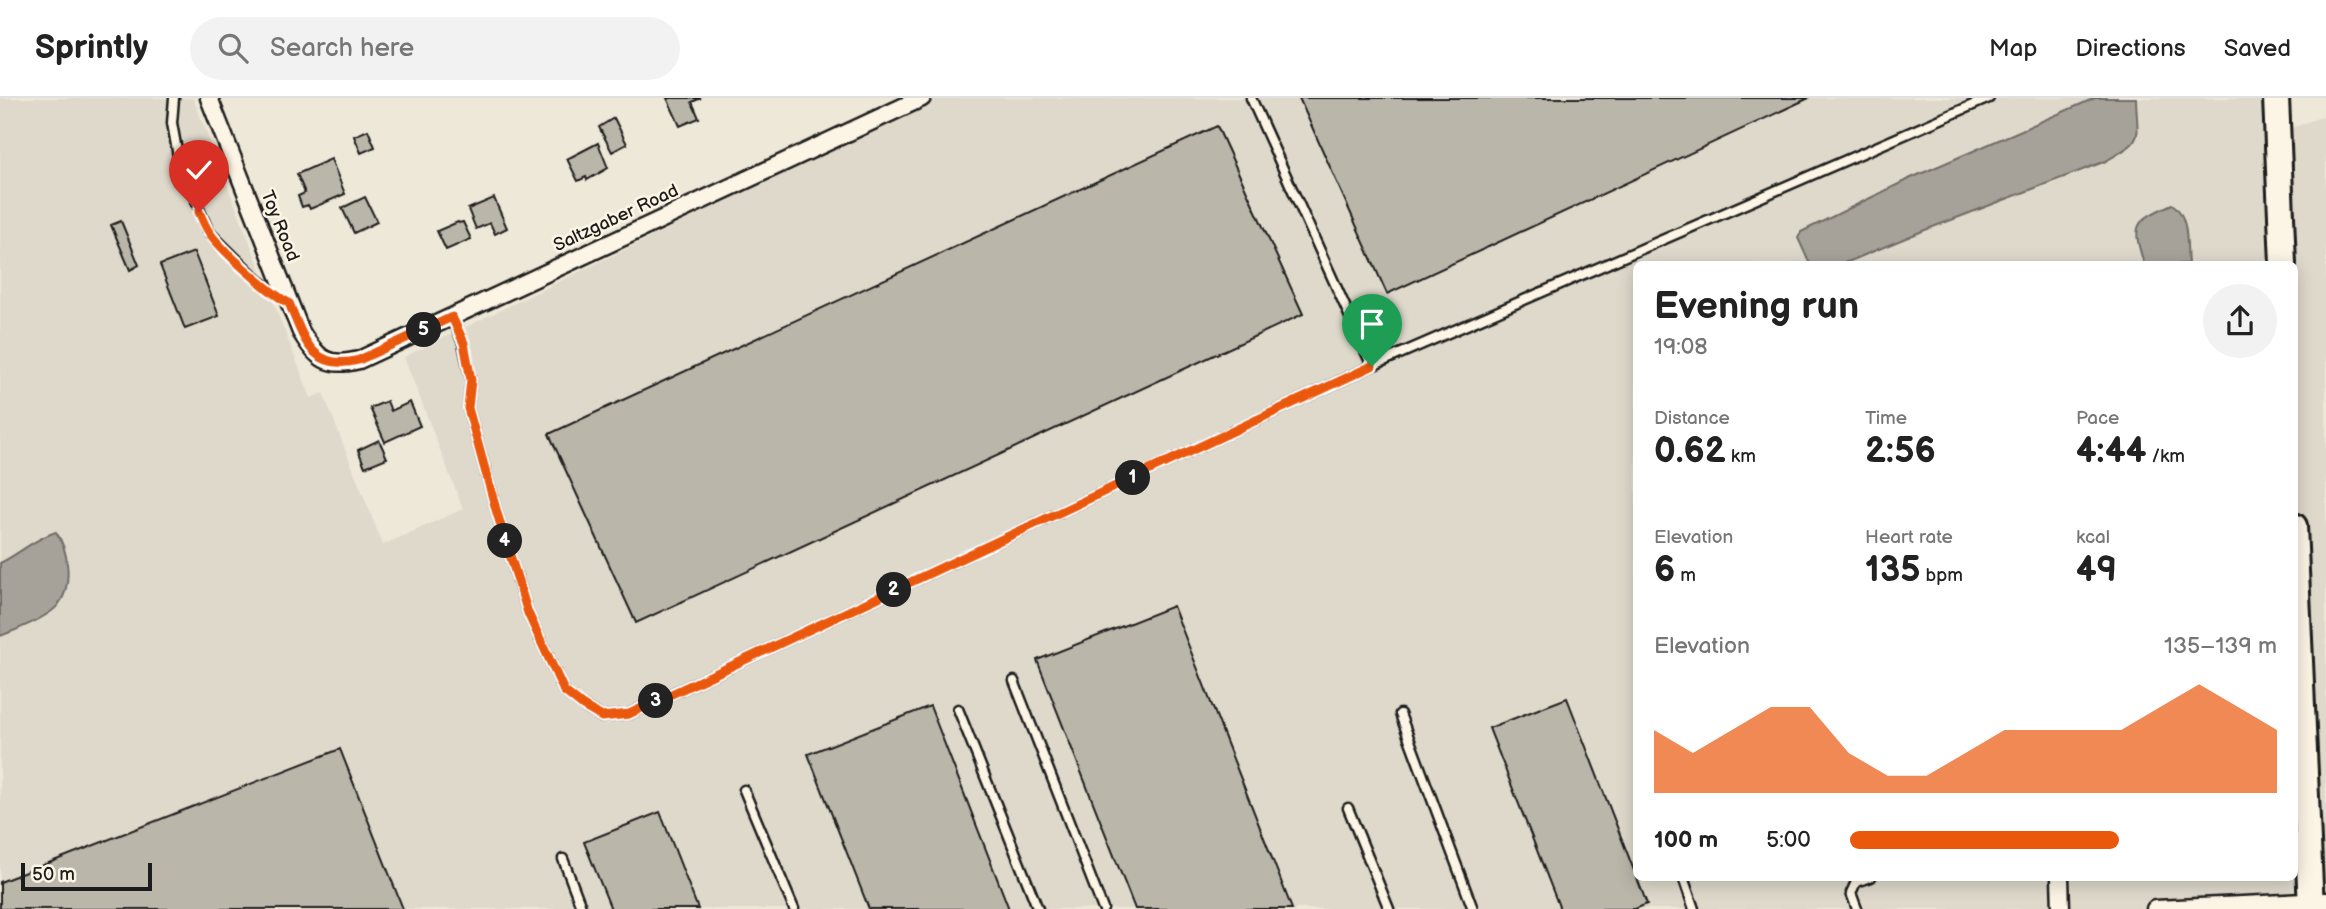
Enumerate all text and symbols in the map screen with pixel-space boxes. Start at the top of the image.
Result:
search box [190,17,680,80]
text: Sprintly [35,28,148,68]
icon: search [214,29,252,67]
text: Search here [270,33,414,64]
text: Map [1989,34,2037,63]
text: Directions [2075,34,2186,63]
text: Saved [2224,34,2291,63]
pin [169,140,229,212]
icon: check [180,151,218,189]
street label: Saltzgaber Road [550,180,682,256]
street label: Toy Road [256,188,304,264]
text: Evening run [1654,284,1859,329]
button: share [2203,284,2277,358]
pin [1342,294,1402,366]
icon: arrive [1353,305,1391,343]
pin: 5 [406,313,442,348]
text: 5 [418,318,429,341]
text: 19:08 [1654,333,1708,361]
text: Distance [1654,407,1730,430]
text: Time [1865,407,1907,430]
text: Pace [2076,407,2119,430]
text: 0.62 [1654,430,1726,473]
text: 2:56 [1865,430,1936,473]
text: 4:44 [2076,430,2146,473]
text: km [1726,445,1756,468]
text: /km [2146,445,2185,468]
pin: 1 [1116,460,1150,496]
text: 1 [1129,466,1137,489]
pin: 4 [488,524,522,558]
text: Elevation [1654,526,1733,549]
text: Heart rate [1865,526,1953,549]
text: kcal [2076,526,2110,549]
text: 4 [499,529,510,552]
text: 6 [1654,549,1675,592]
text: 135 [1865,549,1920,592]
text: 49 [2076,549,2117,592]
text: m [1675,564,1696,587]
text: bpm [1920,564,1963,587]
pin: 2 [876,573,912,608]
text: 2 [888,578,899,601]
text: Elevation [1654,632,1750,660]
text: 135–139 m [2164,632,2277,660]
pin: 3 [638,684,674,718]
text: 3 [650,689,661,712]
text: 100 m [1654,826,1718,854]
text: 5:00 [1766,826,1811,854]
scale bar [21,860,152,892]
text: 50 m [32,863,75,886]

